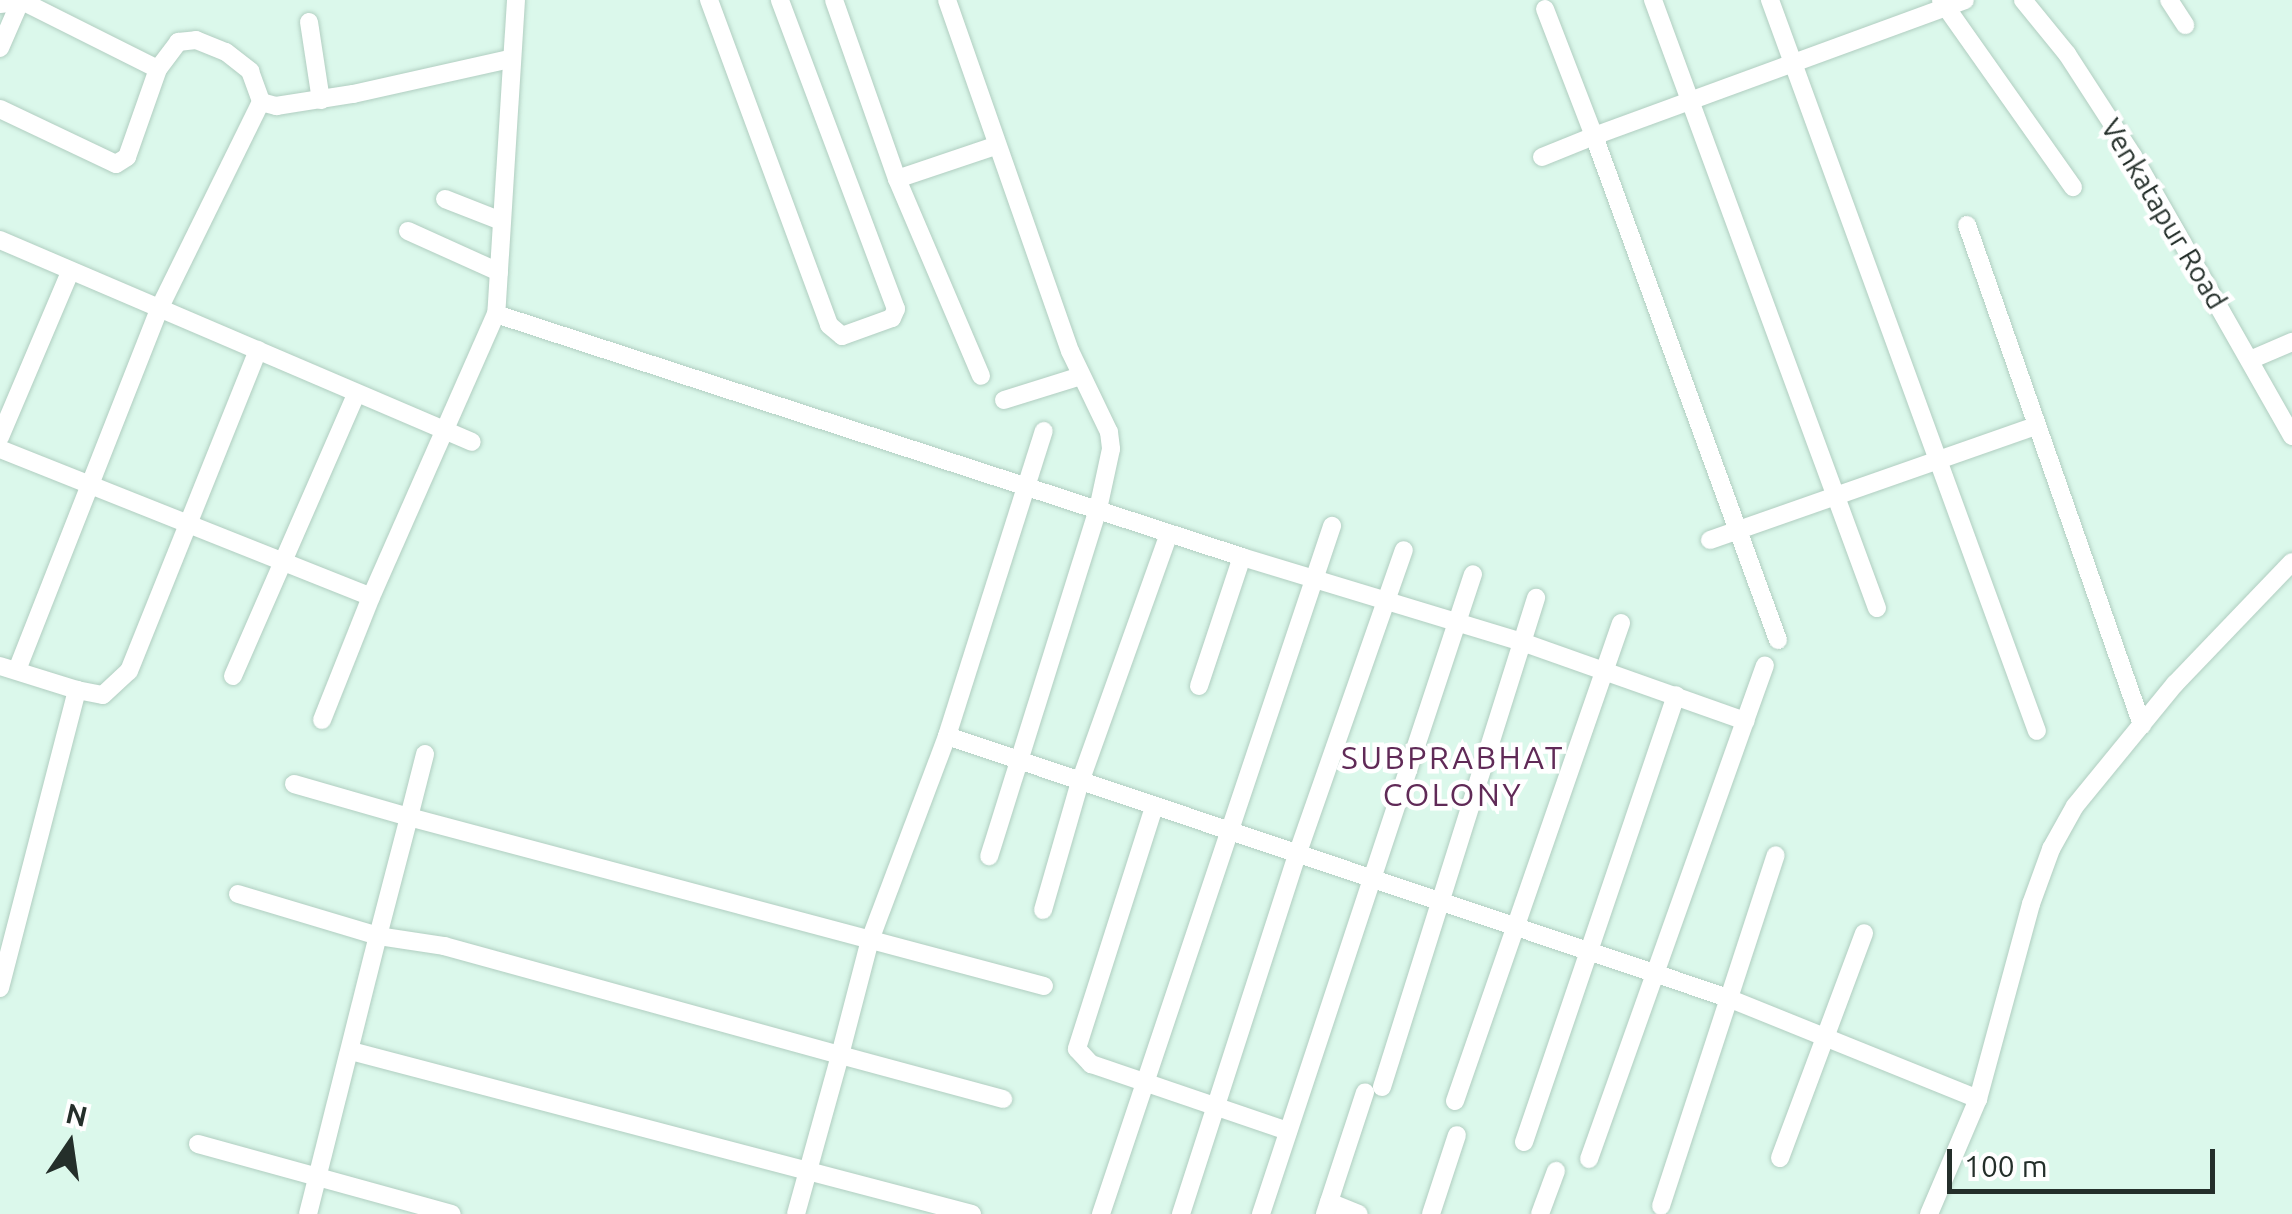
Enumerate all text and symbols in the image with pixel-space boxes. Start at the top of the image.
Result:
street label: Venkatapur Road [2094,113,2234,315]
district label: SUBPRABHAT COLONY [1341,739,1565,814]
north arrow [20,1094,120,1194]
text: N [63,1097,91,1132]
scale bar [1952,1129,2220,1191]
text: 100 m [1964,1149,2048,1183]

